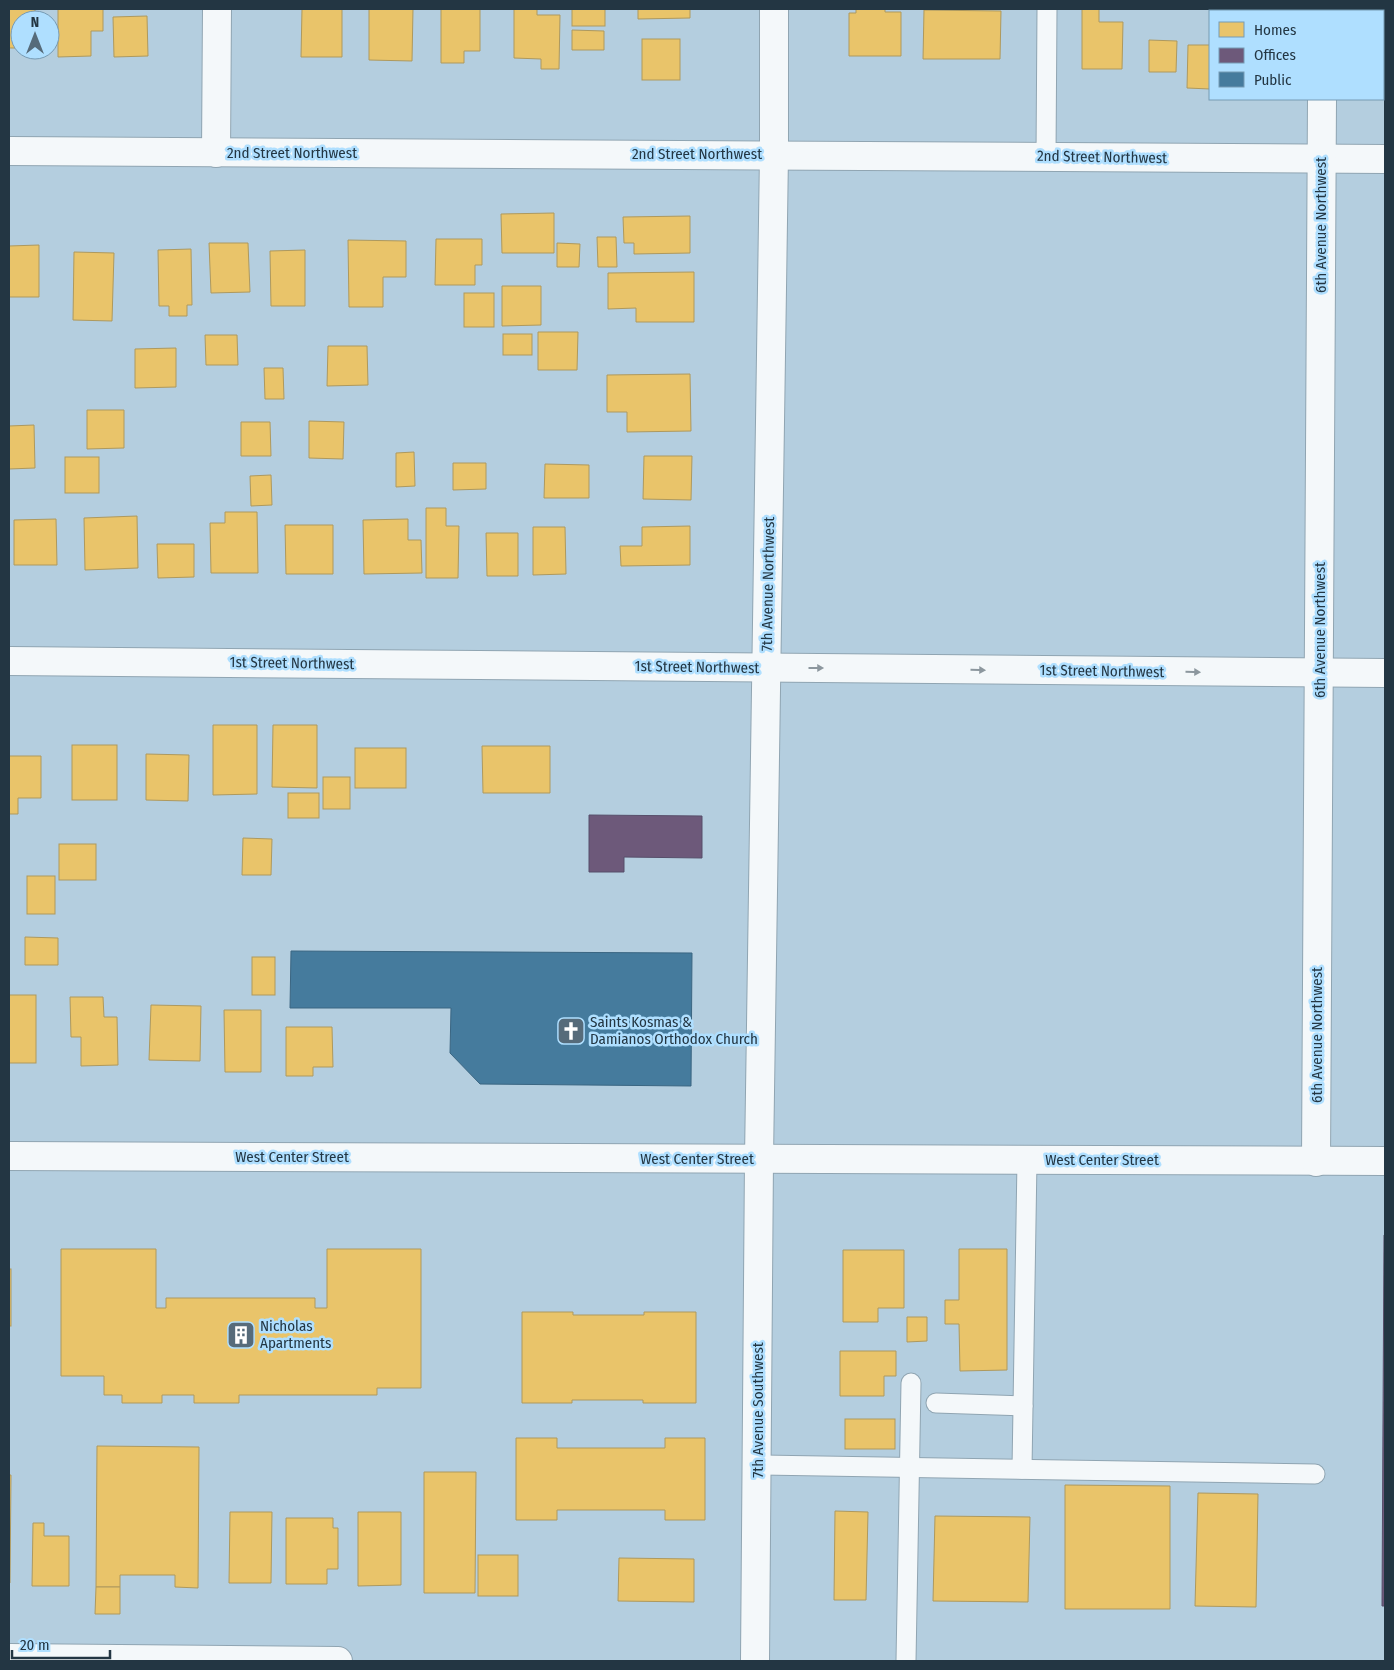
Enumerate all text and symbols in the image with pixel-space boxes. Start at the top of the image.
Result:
north arrow [10,10,60,60]
legend [1209,10,1384,100]
text: N [31,14,39,31]
text: Homes [1254,21,1296,39]
text: Offices [1254,46,1296,64]
text: Public [1254,71,1292,89]
street label: 2nd Street Northwest [227,144,357,162]
street label: 2nd Street Northwest [632,145,762,163]
street label: 2nd Street Northwest [1037,147,1167,167]
street label: 6th Avenue Northwest [1312,157,1330,293]
street label: 7th Avenue Northwest [758,516,778,651]
street label: 6th Avenue Northwest [1311,562,1329,698]
street label: 1st Street Northwest [230,653,355,673]
street label: 1st Street Northwest [635,657,760,677]
street label: 1st Street Northwest [1040,661,1165,681]
one-way arrow [808,664,824,672]
one-way arrow [970,666,986,674]
one-way arrow [1185,668,1201,676]
street label: 6th Avenue Northwest [1308,967,1326,1103]
place label: Saints Kosmas & Damianos Orthodox Church [590,1013,758,1048]
church icon: Saints Kosmas & Damianos Orthodox Church [556,1016,586,1046]
street label: West Center Street [235,1148,349,1166]
street label: West Center Street [640,1150,754,1168]
street label: West Center Street [1045,1151,1159,1169]
place label: Nicholas Apartments [260,1317,331,1352]
building icon: Nicholas Apartments [226,1320,256,1350]
street label: 7th Avenue Southwest [749,1342,767,1478]
scale bar [12,1628,110,1660]
text: 20 m [20,1636,50,1654]

